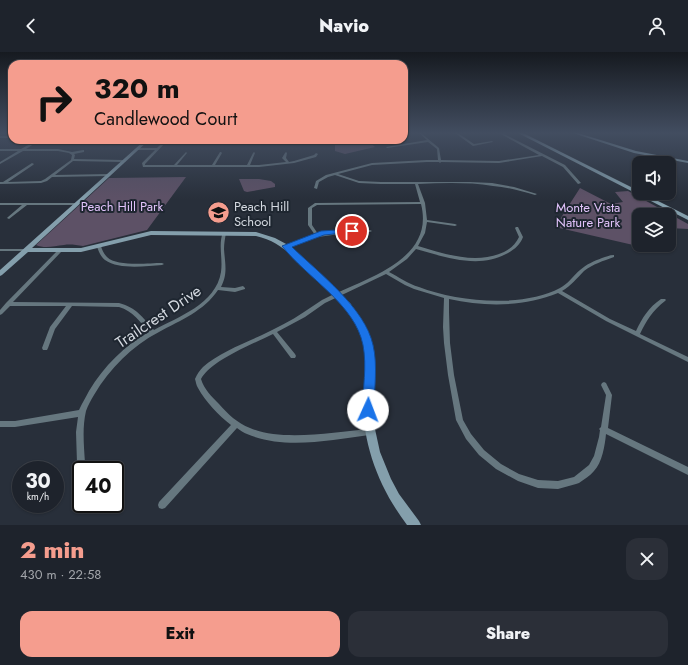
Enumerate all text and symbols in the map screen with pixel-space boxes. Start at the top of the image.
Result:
text: Navio [319,13,369,39]
icon: back [20,15,42,37]
icon: person [646,15,668,37]
text: 320 m [94,68,180,109]
icon: right [28,76,80,128]
text: Candlewood Court [94,106,237,132]
map controls [632,156,676,252]
button: sound [632,156,676,200]
park label: Peach Hill Park [81,197,163,216]
place label: Peach Hill School [234,197,289,231]
park label: Monte Vista Nature Park [556,198,620,232]
school or university icon: Peach Hill School [206,200,232,226]
button: layers [632,208,676,252]
pin [335,214,369,248]
icon: arrive [341,220,363,242]
street label: Trailcrest Drive [111,279,206,354]
position arrow [347,389,389,431]
speed limit sign: 40 [72,461,124,513]
text: 30 [25,467,51,496]
text: km/h [27,489,49,504]
text: 2 min [20,532,84,567]
button: close [626,538,668,580]
text: 430 m · 22:58 [20,565,101,584]
button: Exit [20,611,340,657]
button: Share [348,611,668,657]

